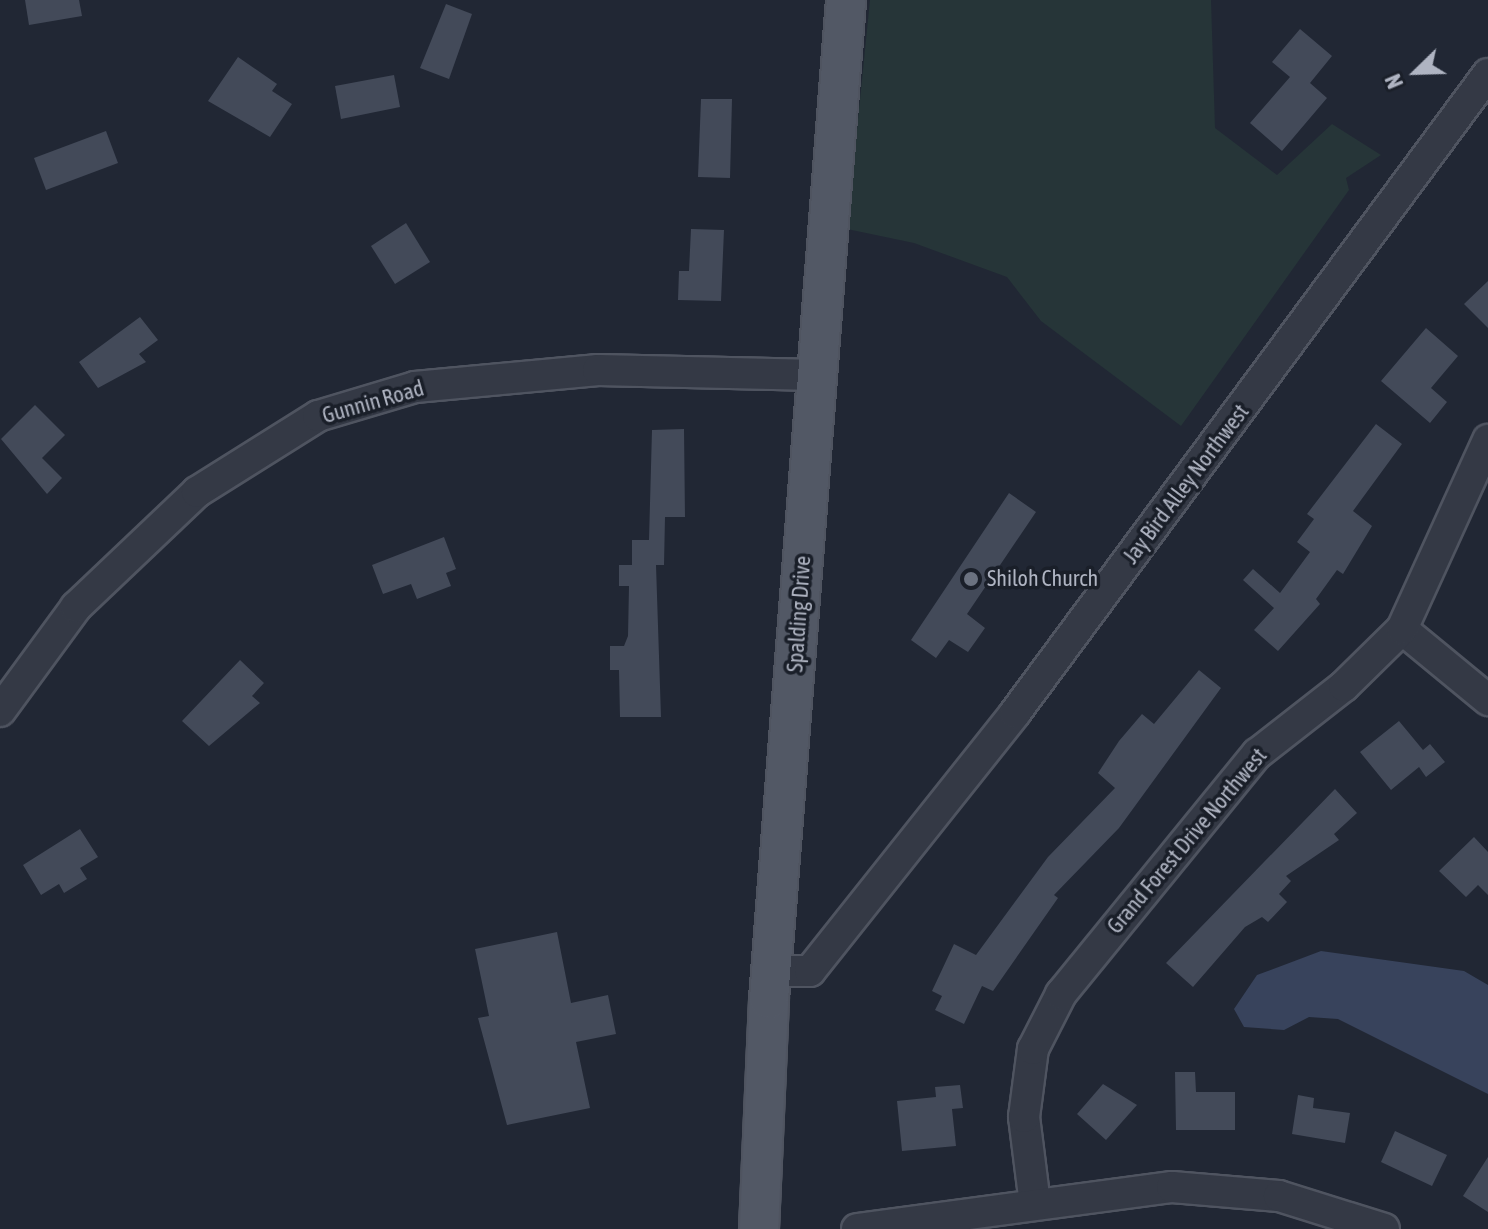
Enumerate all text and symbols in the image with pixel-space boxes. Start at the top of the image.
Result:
north arrow [1376,32,1456,112]
text: N [1379,70,1408,92]
street label: Gunnin Road [319,375,427,429]
street label: Jay Bird Alley Northwest [1118,399,1254,569]
street label: Spalding Drive [782,555,816,673]
place label: Shiloh Church [987,566,1098,592]
marker: Shiloh Church [962,570,980,588]
street label: Grand Forest Drive Northwest [1102,743,1272,939]

